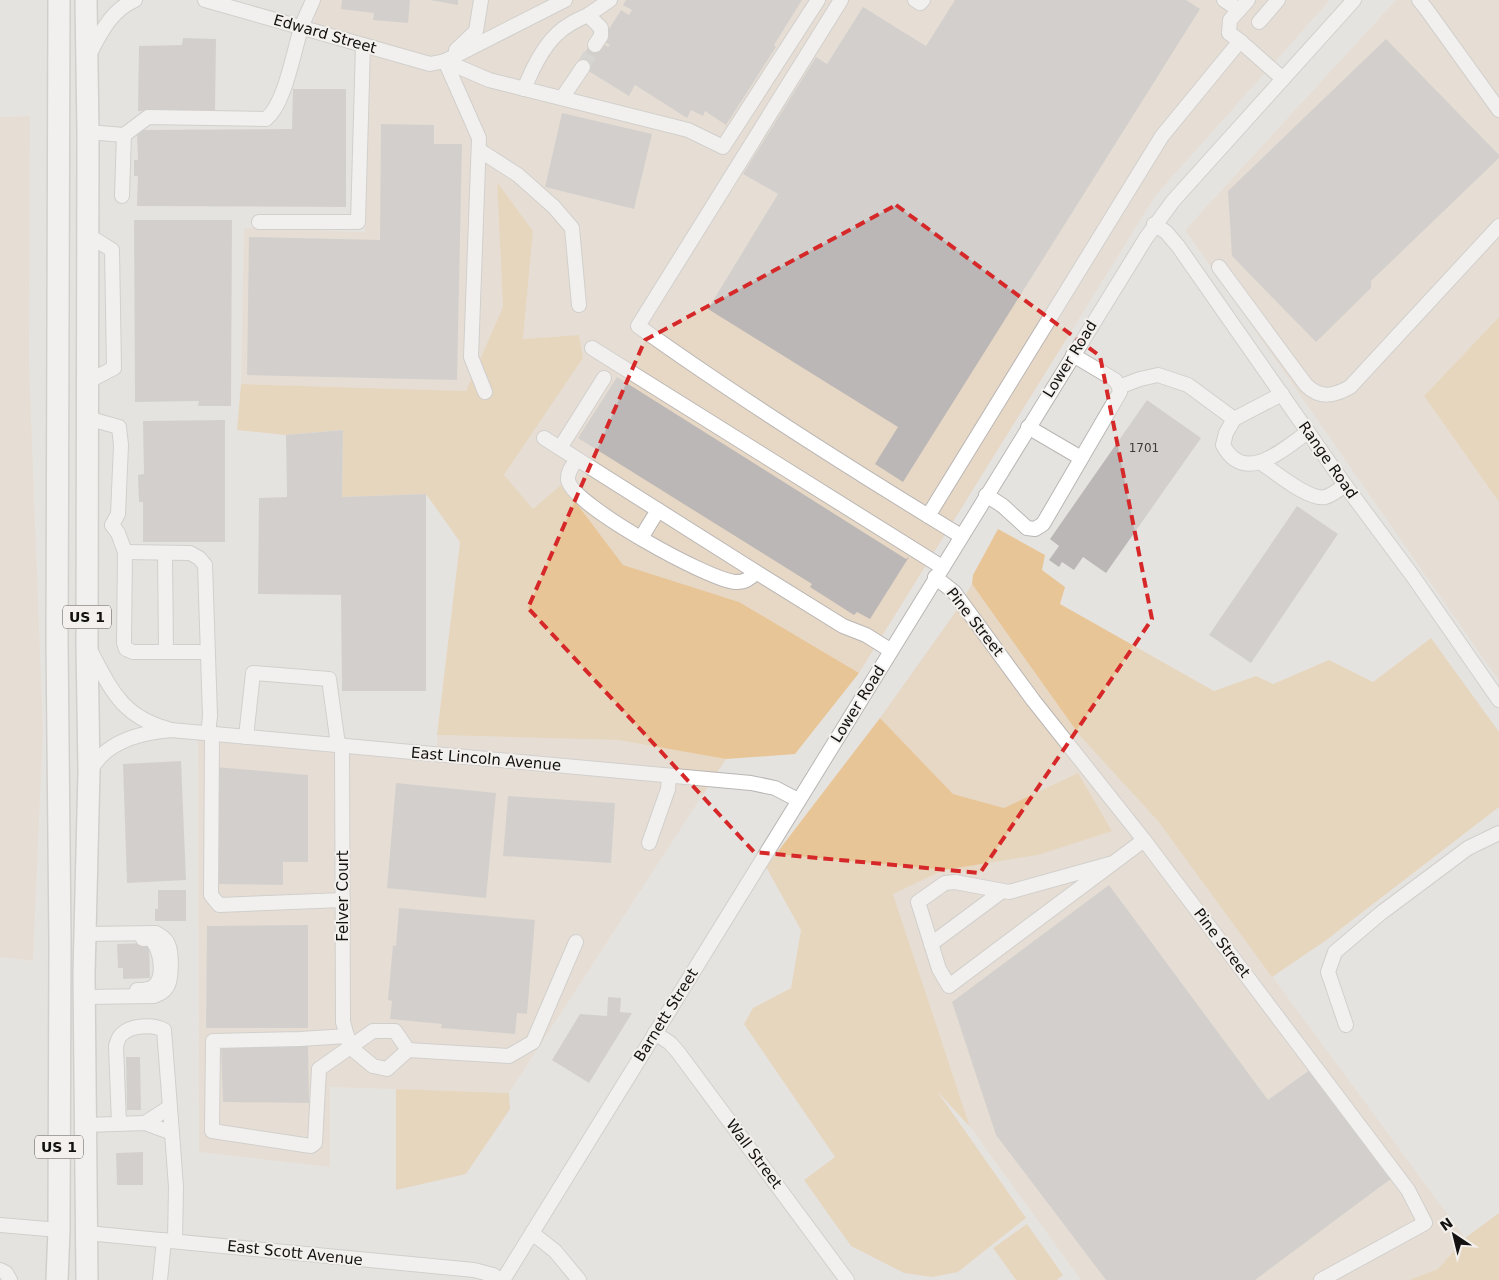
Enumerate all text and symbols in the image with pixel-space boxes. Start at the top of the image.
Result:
street label: Edward Street [271,11,379,57]
street label: Lower Road [1039,317,1101,401]
street label: Range Road [1295,418,1361,502]
house number: 1701 [1129,441,1159,455]
street label: Pine Street [943,584,1007,660]
road number: US 1 [63,606,111,628]
street label: Lower Road [827,662,889,746]
street label: East Lincoln Avenue [410,743,562,775]
street label: Felver Court [334,850,352,942]
street label: Pine Street [1190,905,1254,981]
street label: Barnett Street [630,965,702,1065]
street label: Wall Street [722,1116,786,1192]
road number: US 1 [35,1136,83,1158]
north arrow [1429,1210,1479,1260]
text: N [1437,1214,1456,1234]
street label: East Scott Avenue [226,1237,364,1269]

